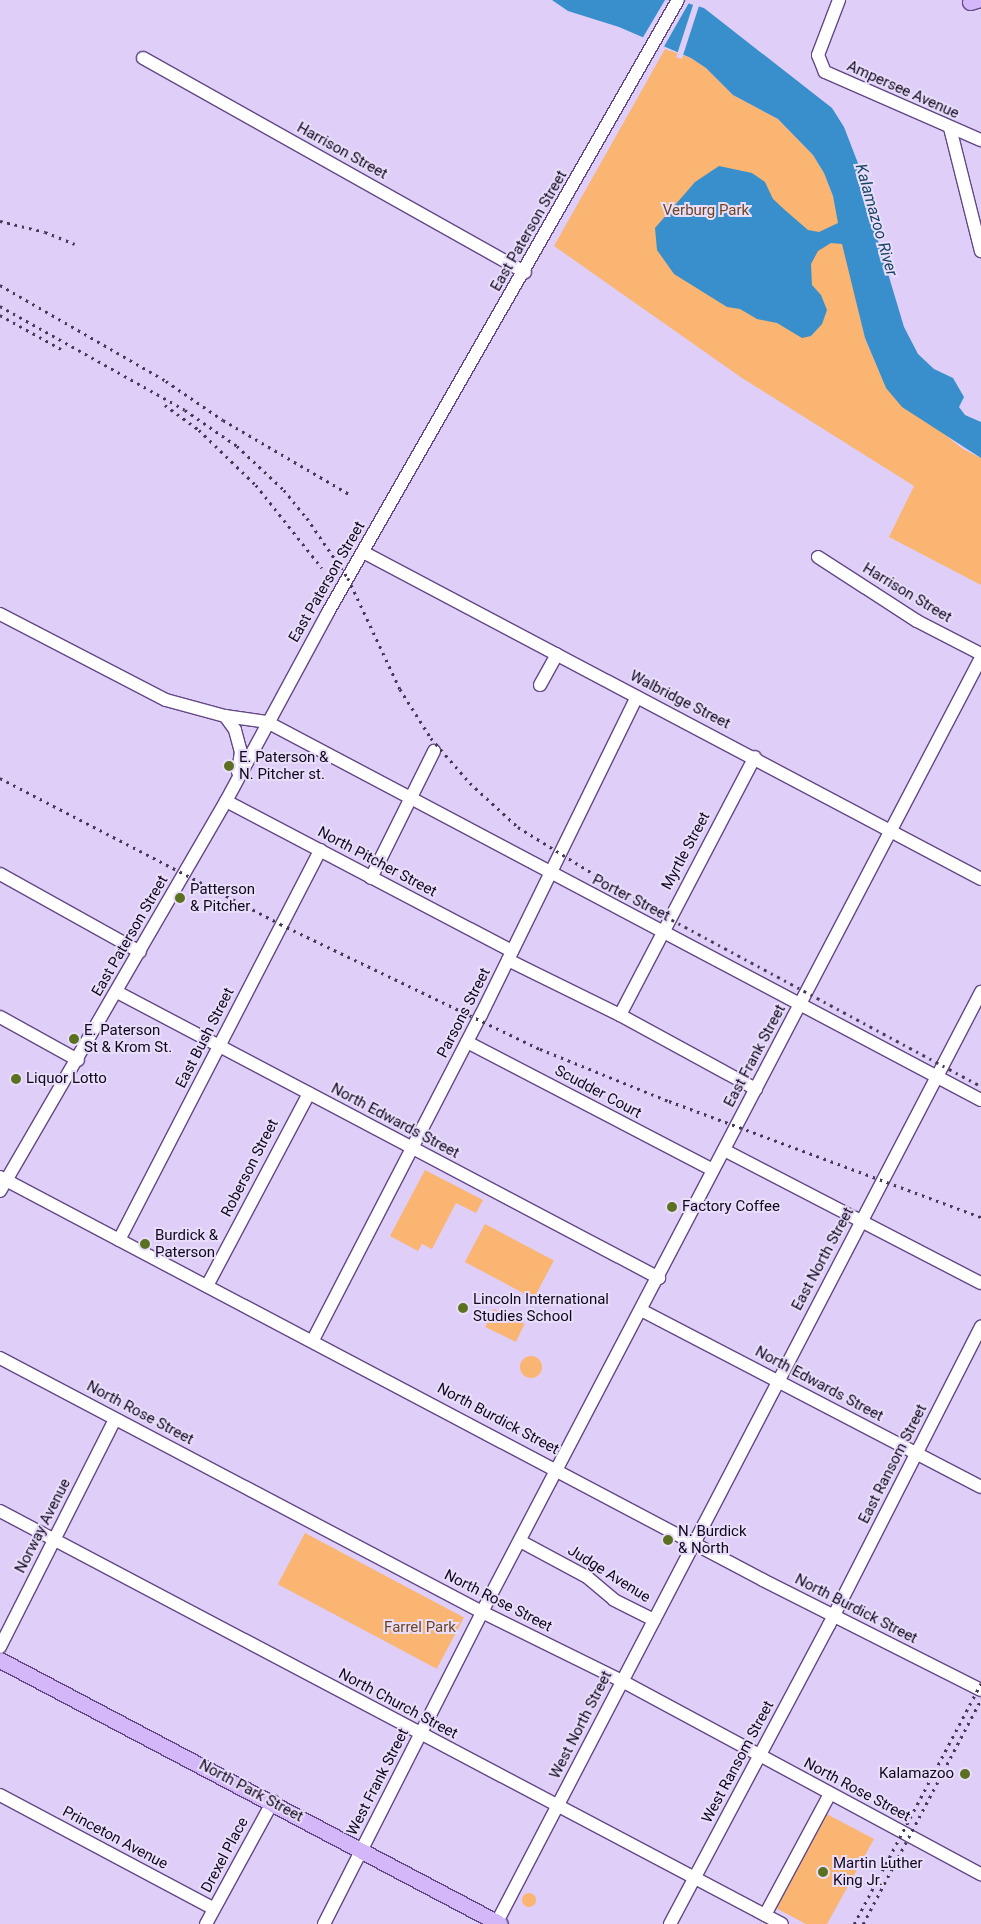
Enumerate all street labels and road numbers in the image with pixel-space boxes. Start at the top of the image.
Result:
street label: Ampersee Avenue [844,57,962,123]
street label: Harrison Street [294,119,390,183]
street label: East Paterson Street [487,167,571,295]
street label: East Paterson Street [285,518,369,646]
street label: Harrison Street [859,559,955,627]
street label: Walbridge Street [627,667,733,733]
street label: Myrtle Street [658,809,714,893]
street label: North Pitcher Street [314,823,440,901]
street label: Porter Street [589,871,673,925]
street label: East Paterson Street [88,872,172,1000]
street label: Parsons Street [434,965,494,1061]
street label: East Bush Street [172,985,238,1091]
street label: East Frank Street [720,1002,790,1110]
street label: Scudder Court [552,1062,644,1122]
street label: North Edwards Street [328,1080,462,1162]
street label: Roberson Street [218,1116,282,1220]
street label: East North Street [788,1204,858,1314]
street label: North Edwards Street [752,1343,886,1425]
street label: North Rose Street [84,1377,196,1449]
street label: North Burdick Street [434,1379,562,1459]
street label: East Ransom Street [855,1401,931,1527]
street label: Norway Avenue [11,1476,75,1576]
street label: Judge Avenue [564,1541,654,1607]
street label: North Rose Street [441,1566,555,1636]
street label: North Burdick Street [792,1570,920,1648]
street label: North Church Street [335,1665,461,1743]
street label: West North Street [546,1668,616,1782]
street label: West Ransom Street [698,1698,778,1826]
street label: West Frank Street [343,1726,413,1838]
street label: North Rose Street [801,1754,913,1826]
street label: North Park Street [196,1756,306,1826]
street label: Princeton Avenue [59,1803,171,1873]
street label: Drexel Place [198,1814,252,1896]

